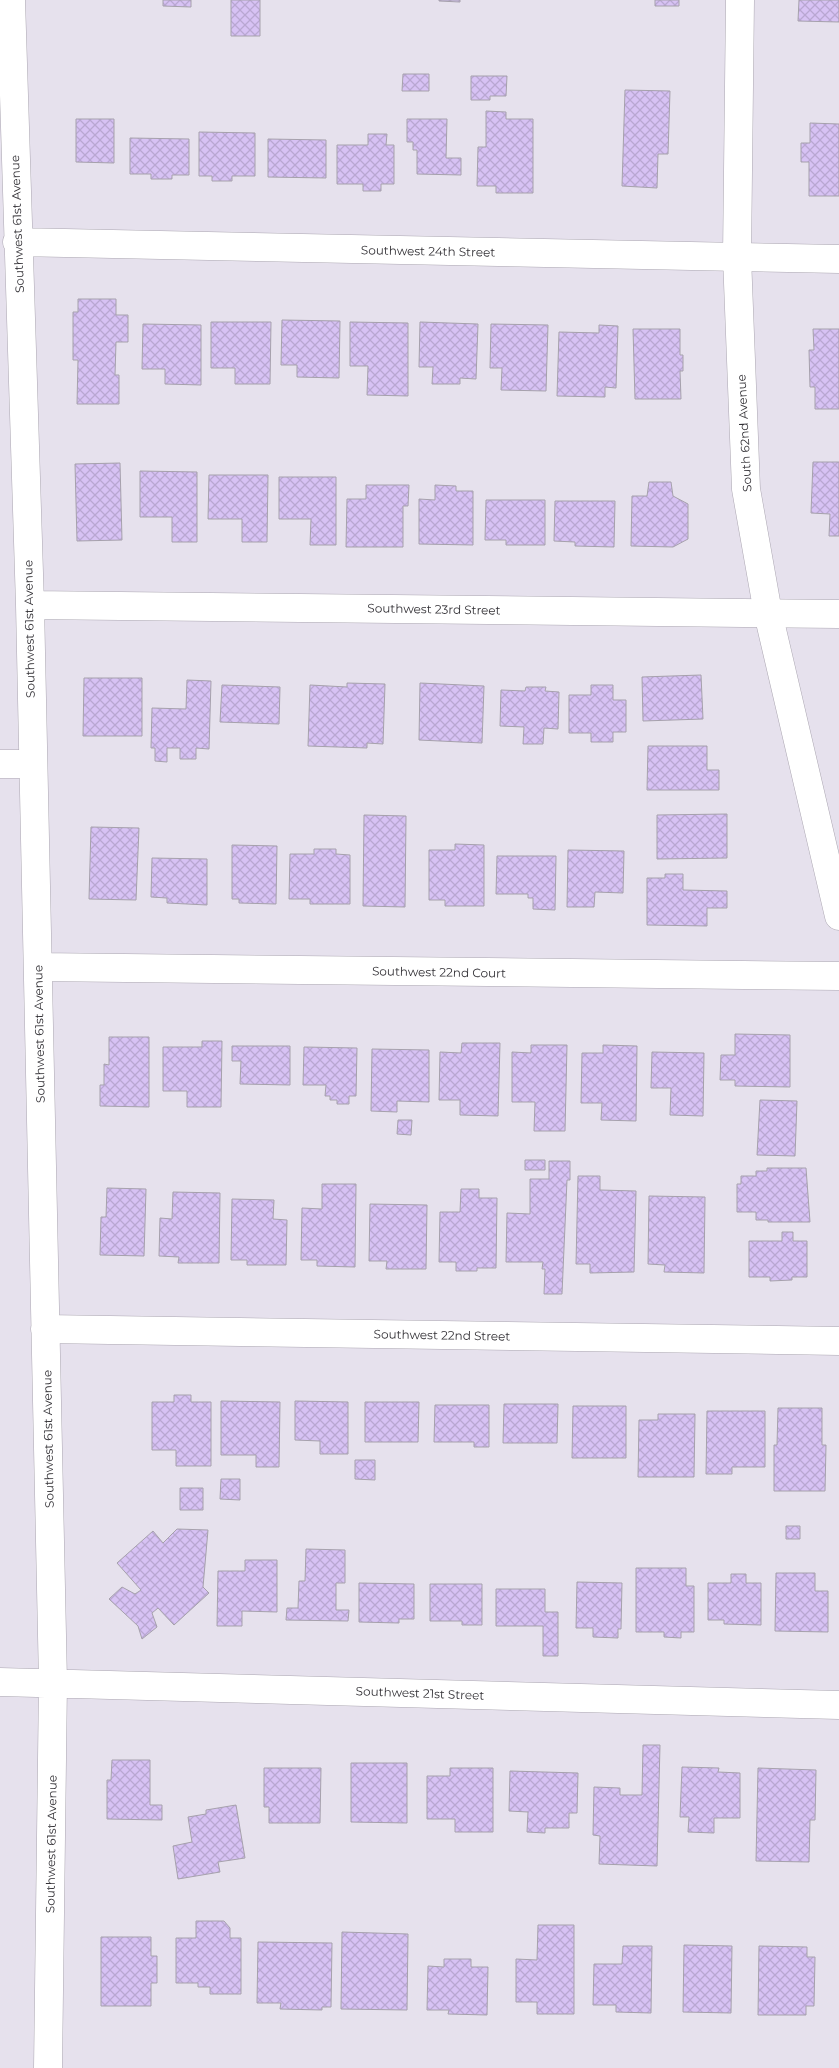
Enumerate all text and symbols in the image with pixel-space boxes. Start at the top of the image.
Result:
street label: Southwest 61st Avenue [7,155,27,293]
street label: Southwest 24th Street [361,242,495,260]
street label: South 62nd Avenue [733,374,755,492]
street label: Southwest 61st Avenue [20,560,38,698]
street label: Southwest 23rd Street [367,600,501,618]
street label: Southwest 22nd Court [372,963,506,981]
street label: Southwest 61st Avenue [30,965,48,1103]
street label: Southwest 22nd Street [374,1326,511,1344]
street label: Southwest 61st Avenue [39,1370,57,1508]
street label: Southwest 21st Street [355,1683,485,1703]
street label: Southwest 61st Avenue [42,1775,60,1913]

